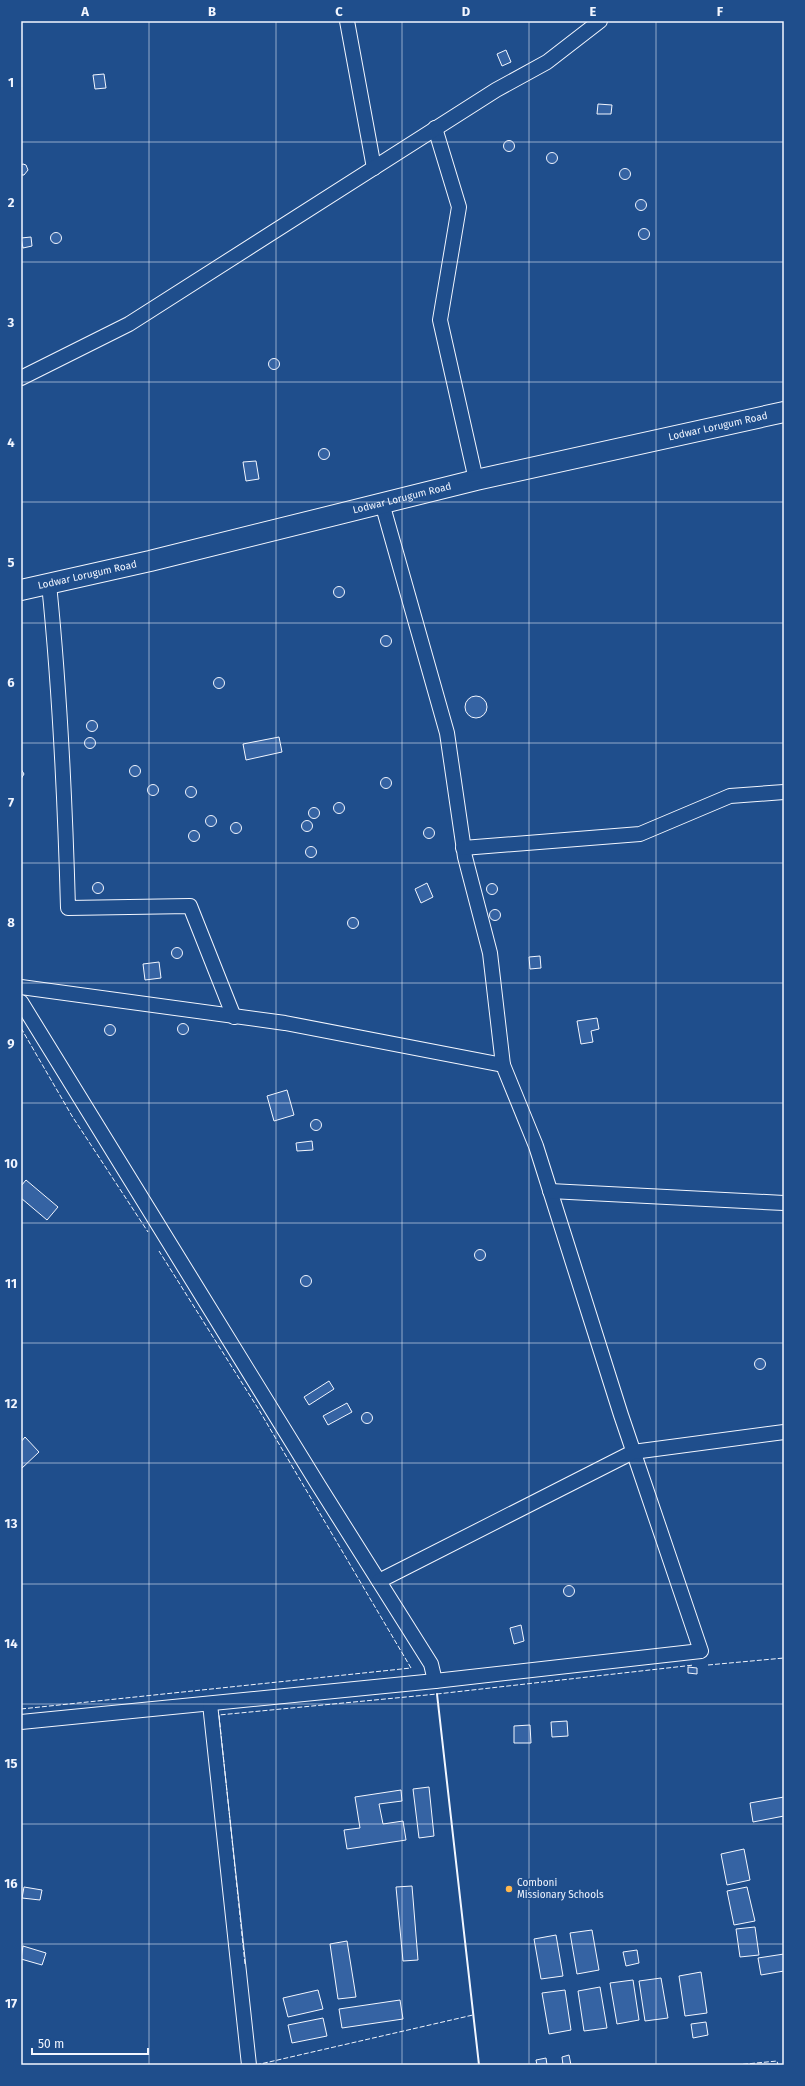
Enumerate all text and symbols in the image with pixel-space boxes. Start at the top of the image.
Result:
text: A [80,4,89,19]
text: B [208,4,216,19]
text: C [335,4,343,19]
text: D [462,4,471,19]
text: E [590,4,597,19]
text: F [717,4,724,19]
text: 1 [8,75,14,90]
text: 2 [8,195,15,210]
text: 3 [7,315,15,330]
street label: Lodwar Lorugum Road [667,410,769,443]
text: 4 [7,435,15,450]
street label: Lodwar Lorugum Road [352,480,453,516]
text: 5 [8,555,15,570]
street label: Lodwar Lorugum Road [37,558,138,592]
text: 6 [7,675,15,690]
text: 7 [8,795,14,810]
text: 8 [7,915,15,930]
text: 9 [7,1036,15,1051]
text: 10 [4,1156,18,1171]
text: 11 [5,1276,17,1291]
text: 12 [5,1396,18,1411]
text: 13 [5,1516,18,1531]
text: 14 [4,1636,18,1651]
text: 15 [4,1756,18,1771]
text: 16 [4,1876,18,1891]
place label: Comboni Missionary Schools [517,1877,604,1901]
marker: Comboni Missionary Schools [504,1884,514,1894]
text: 17 [5,1996,17,2011]
scale bar [32,2030,148,2056]
text: 50 m [38,2037,64,2051]

